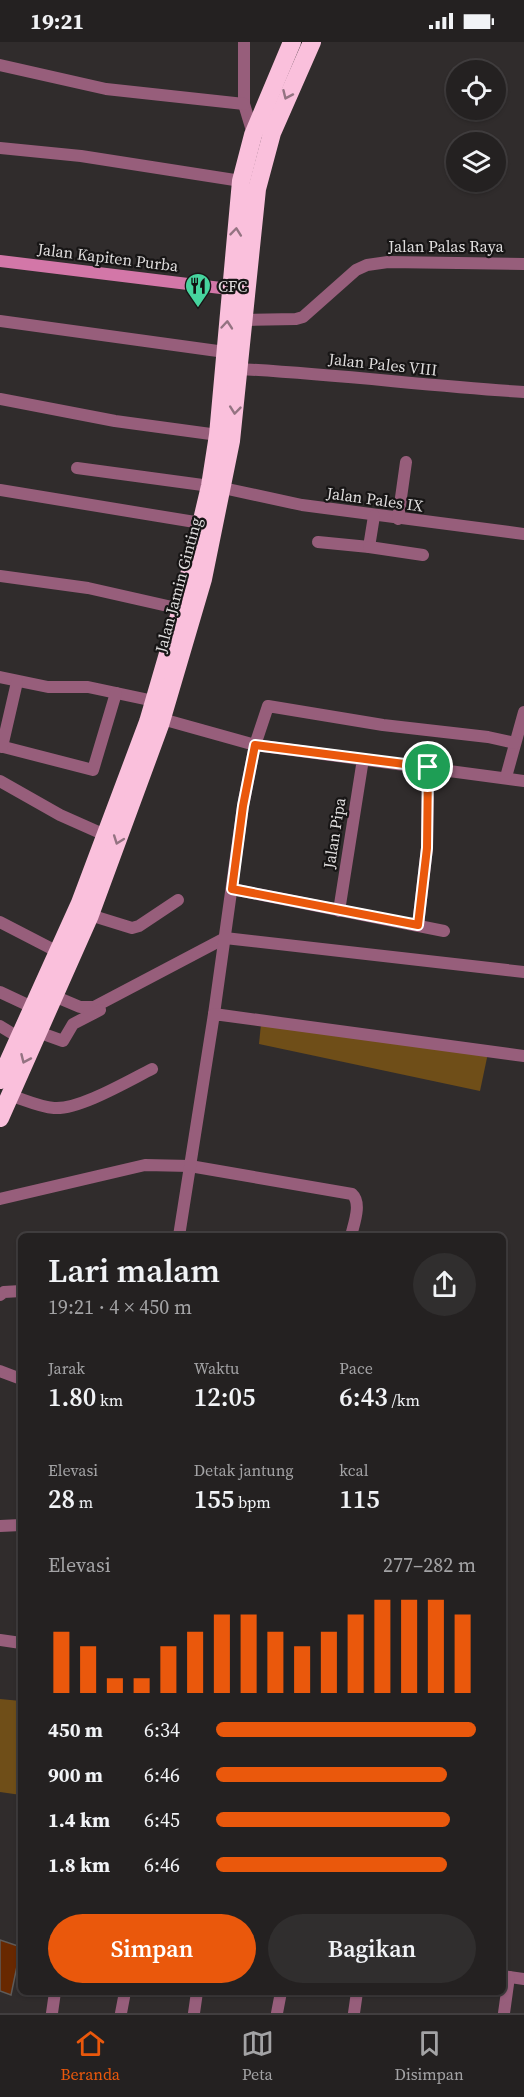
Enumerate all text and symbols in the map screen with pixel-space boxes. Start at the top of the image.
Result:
text: 19:21 [30,6,84,36]
map controls [446,60,506,192]
button: locate [446,60,506,120]
one-way arrow [283,89,295,100]
button: layers [446,132,506,192]
one-way arrow [229,227,242,236]
street label: Jalan Palas Raya [387,235,504,257]
street label: Jalan Kapiten Purba [35,237,181,277]
restaurant icon: CFC [183,271,213,309]
place label: CFC [218,275,247,297]
one-way arrow [220,321,233,330]
street label: Jalan Pales VIII [327,347,438,381]
one-way arrow [229,406,242,415]
street label: Jalan Pales IX [324,481,425,517]
street label: Jalan Jamin Ginting [149,515,207,656]
pin [402,741,453,792]
icon: arrive [411,750,444,783]
street label: Jalan Pipa [317,795,351,871]
one-way arrow [112,835,125,845]
one-way arrow [21,1052,33,1063]
text: Lari malam [48,1248,220,1293]
button: share [413,1253,476,1316]
text: 19:21 · 4 × 450 m [48,1293,192,1321]
text: Jarak [48,1357,85,1379]
text: Waktu [194,1357,239,1379]
text: Pace [339,1357,373,1379]
text: 1.80 [48,1379,96,1415]
text: 12:05 [194,1379,256,1415]
text: 6:43 [339,1379,388,1415]
text: km [96,1389,123,1411]
text: /km [388,1389,420,1411]
text: Elevasi [48,1459,98,1481]
text: Detak jantung [194,1459,294,1481]
text: kcal [339,1459,368,1481]
text: 28 [48,1481,75,1517]
text: 155 [194,1481,234,1517]
text: 115 [339,1481,380,1517]
text: m [75,1491,93,1513]
text: bpm [234,1491,271,1513]
text: Elevasi [48,1551,111,1579]
text: 277–282 m [383,1551,476,1579]
text: 450 m [48,1716,103,1744]
text: 6:34 [144,1716,180,1744]
text: 900 m [48,1761,103,1789]
text: 6:46 [144,1761,180,1789]
text: 1.4 km [48,1806,110,1834]
text: 6:45 [144,1806,180,1834]
text: 1.8 km [48,1851,110,1879]
text: 6:46 [144,1851,180,1879]
button: Simpan [48,1914,256,1983]
button: Bagikan [268,1914,476,1983]
tab: Beranda [60,2027,120,2085]
tab: Peta [241,2027,274,2085]
tab: Disimpan [395,2027,464,2085]

